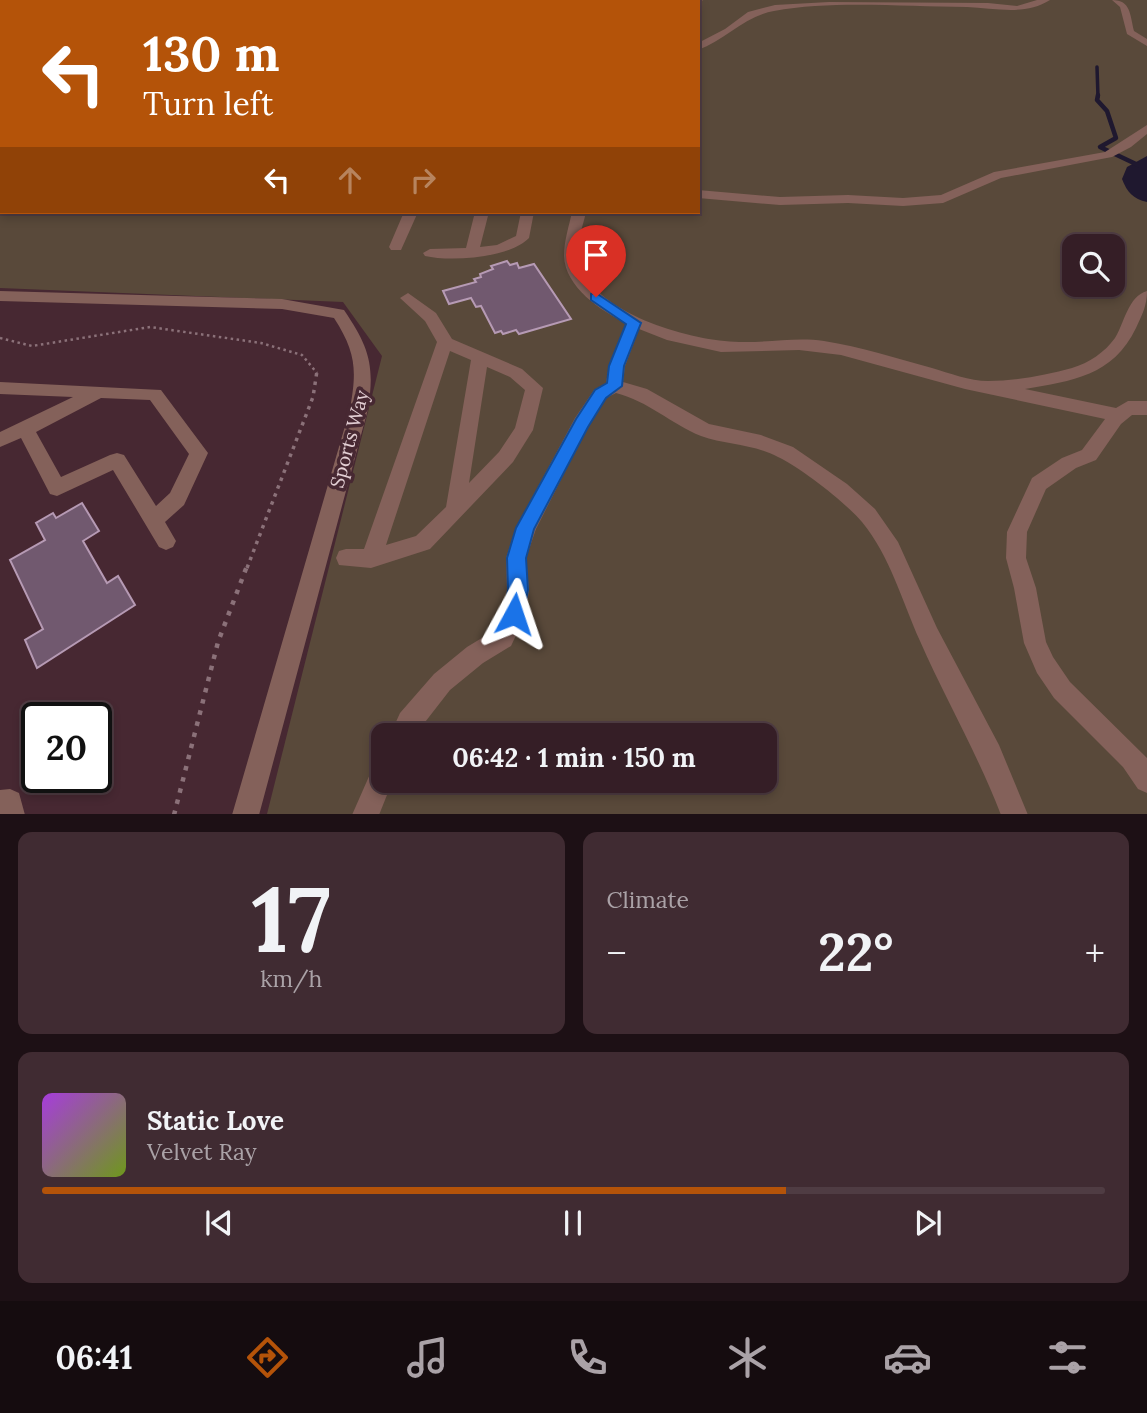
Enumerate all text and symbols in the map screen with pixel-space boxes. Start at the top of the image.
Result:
text: 130 m [143,22,279,84]
icon: left [28,28,119,119]
text: Turn left [143,83,273,124]
icon: left [258,161,296,199]
icon: ahead [331,161,369,199]
icon: right [404,161,442,199]
pin [566,225,626,297]
map controls [1062,234,1125,297]
button: search [1062,234,1125,297]
icon: arrive [577,236,615,274]
street label: Sports Way [324,387,374,491]
position arrow [477,577,551,651]
speed limit sign: 20 [21,702,112,793]
text: 06:42 · 1 min · 150 m [452,741,696,774]
text: 17 [251,860,331,977]
text: Climate [607,885,689,914]
text: 22° [818,919,893,985]
text: − [607,929,627,977]
text: + [1085,929,1105,977]
text: km/h [260,964,322,993]
text: Static Love [147,1104,284,1137]
text: Velvet Ray [147,1137,257,1166]
icon: previous [200,1204,238,1242]
icon: pause [554,1204,592,1242]
icon: next [909,1204,947,1242]
icon: directions [243,1333,292,1382]
icon: music [403,1333,452,1382]
icon: phone [563,1333,612,1382]
icon: climate [723,1333,772,1382]
icon: car [883,1333,932,1382]
icon: filters [1043,1333,1092,1382]
text: 06:41 [55,1337,133,1378]

